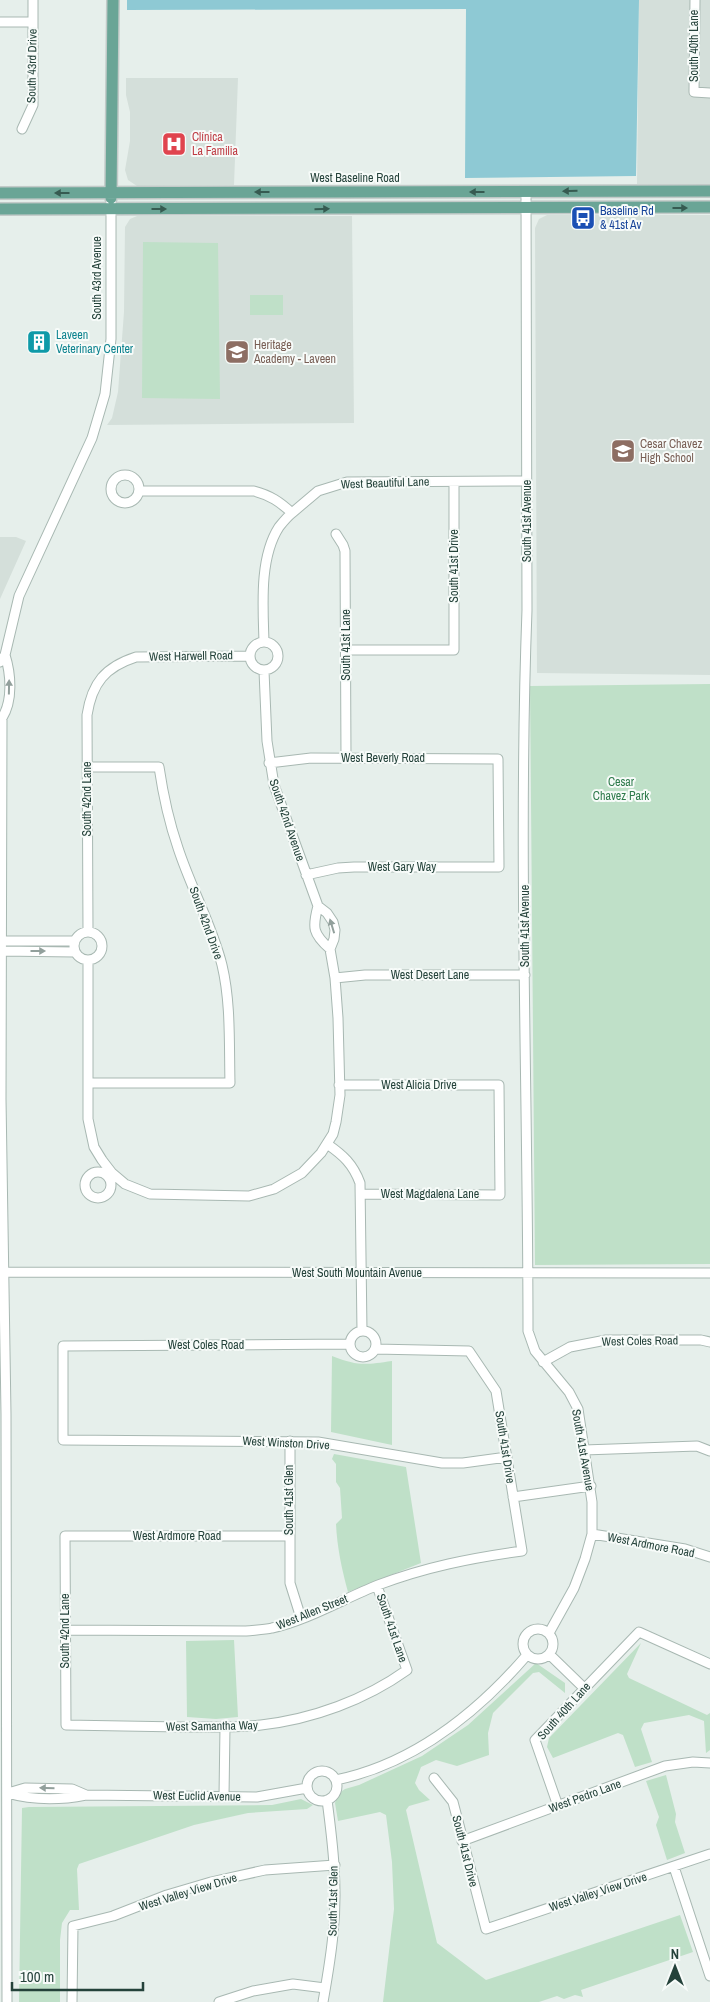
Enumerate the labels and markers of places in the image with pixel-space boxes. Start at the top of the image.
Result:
place label: Clínica La Familia [192,129,239,159]
hospital icon: Clínica La Familia [161,131,187,157]
place label: Baseline Rd & 41st Av [600,203,654,233]
bus stop icon: Baseline Rd & 41st Av [570,205,596,231]
place label: Laveen Veterinary Center [56,327,134,357]
building icon: Laveen Veterinary Center [26,329,52,355]
place label: Heritage Academy - Laveen [253,337,336,367]
school or university icon: Heritage Academy - Laveen [224,339,250,365]
place label: Cesar Chavez High School [640,436,702,466]
school or university icon: Cesar Chavez High School [610,438,636,464]

